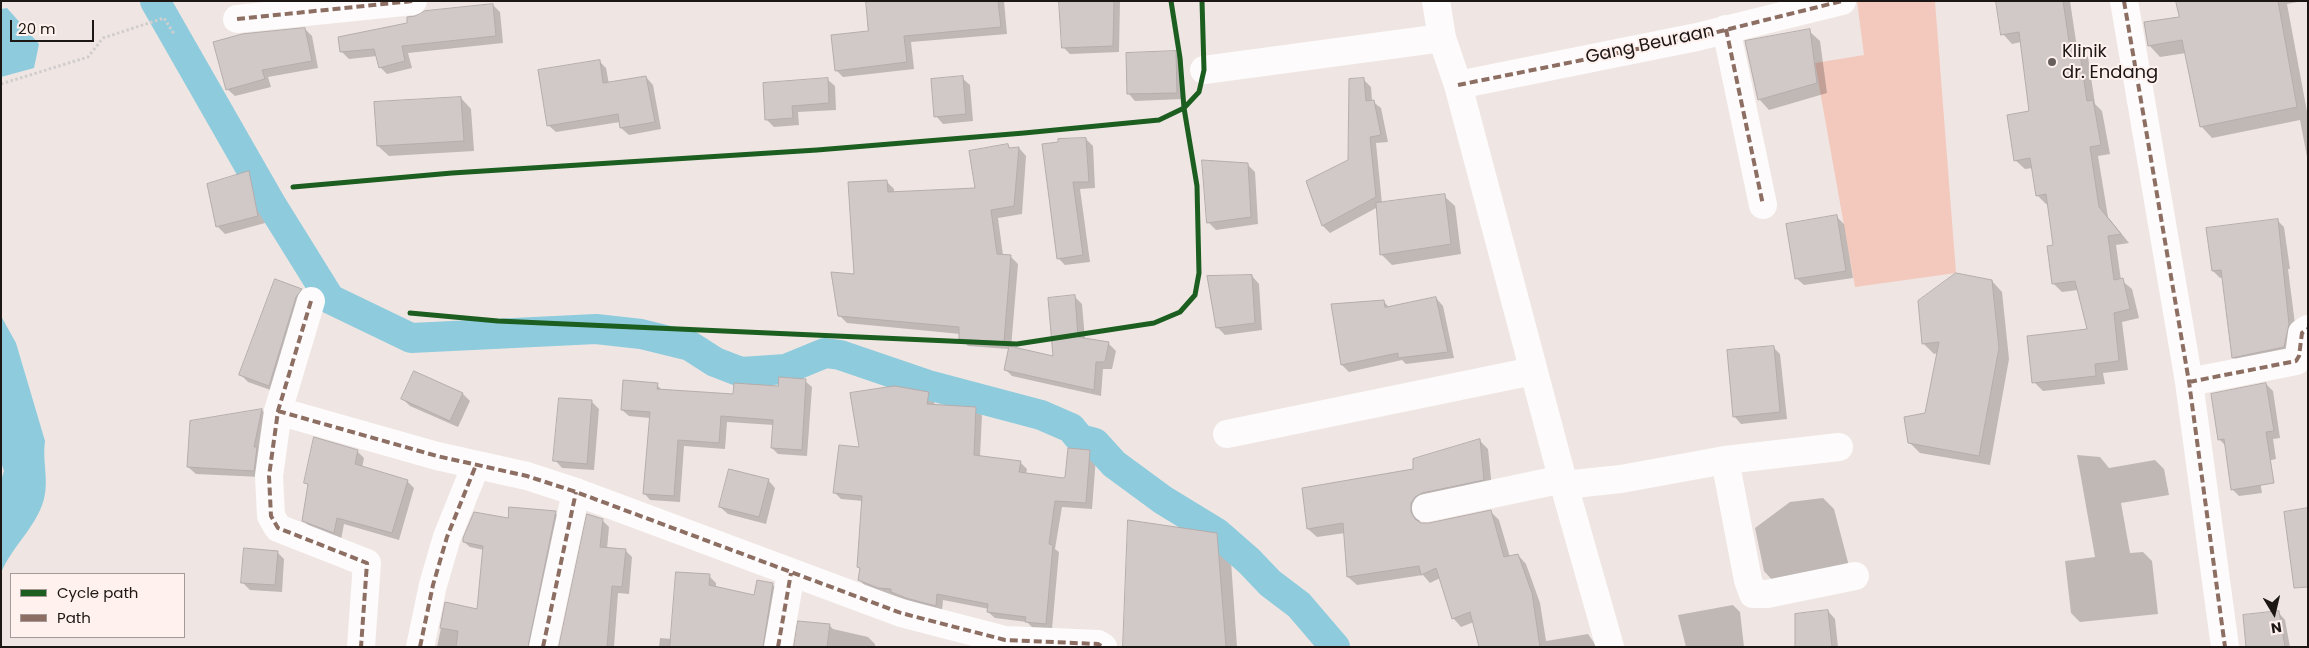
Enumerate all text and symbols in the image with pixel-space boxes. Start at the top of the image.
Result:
scale bar [12,10,96,42]
text: 20 m [18,18,56,39]
street label: Gang Beuraan [1584,21,1716,69]
place label: Klinik dr. Endang [2062,41,2158,84]
marker: Klinik dr. Endang [2046,56,2058,68]
legend [10,573,185,638]
text: Cycle path [57,582,138,603]
north arrow [2249,588,2299,638]
text: Path [57,607,91,628]
text: N [2270,617,2283,639]

